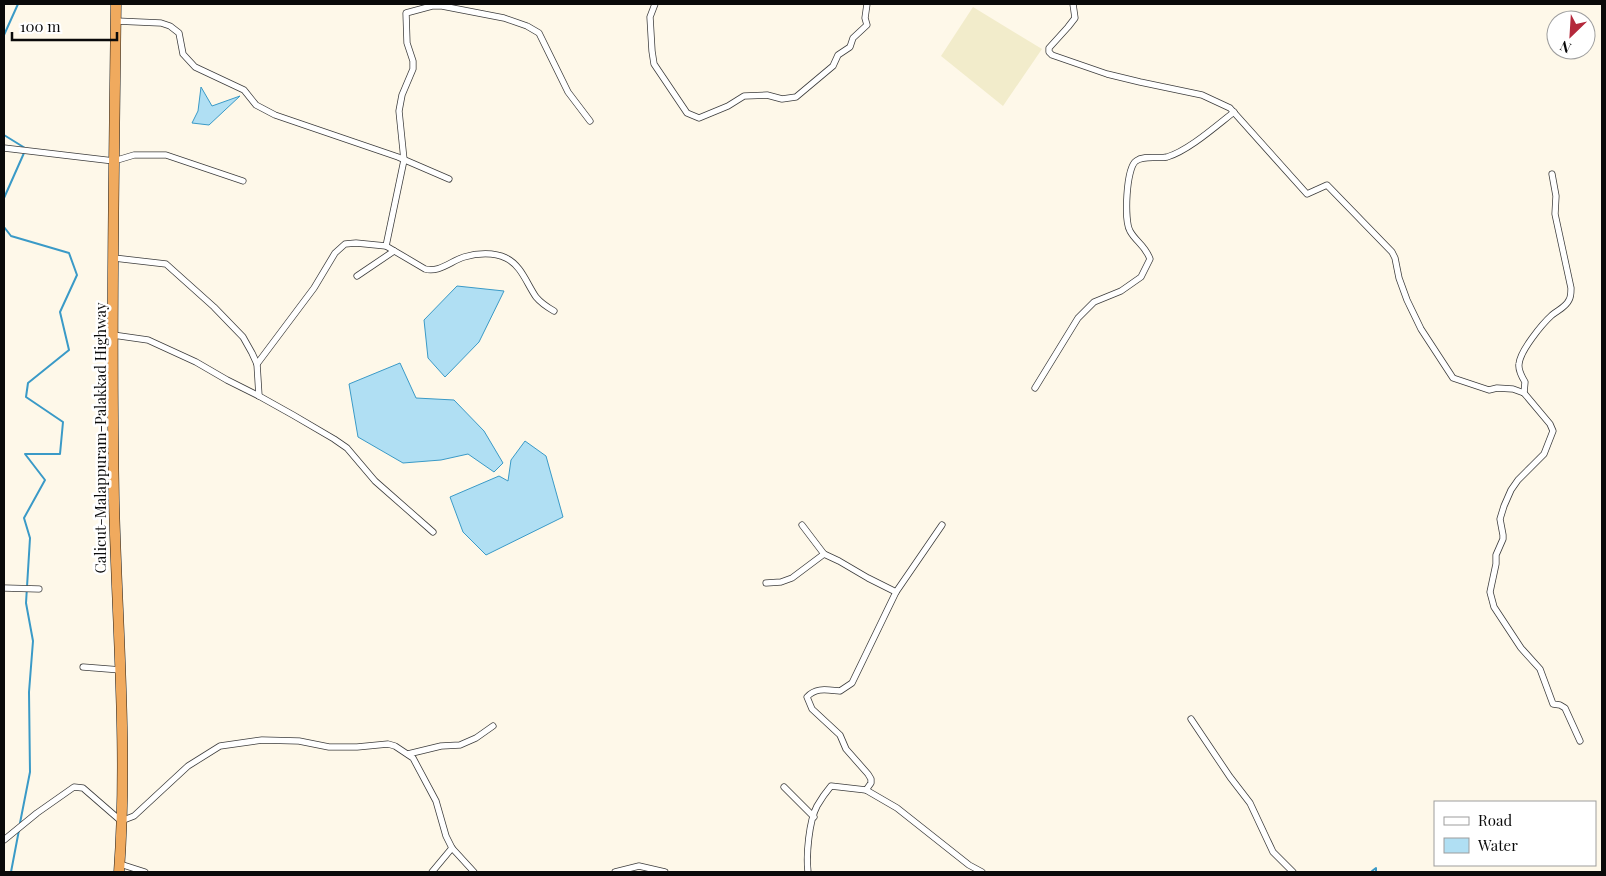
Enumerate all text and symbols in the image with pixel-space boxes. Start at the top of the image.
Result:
scale bar [12,10,118,42]
north arrow [1546,10,1596,60]
text: 100 m [20,16,61,36]
text: N [1557,36,1574,58]
street label: Calicut-Malappuram-Palakkad Highway [90,302,110,573]
legend [1434,801,1596,866]
text: Road [1478,810,1512,830]
text: Water [1477,835,1518,855]

